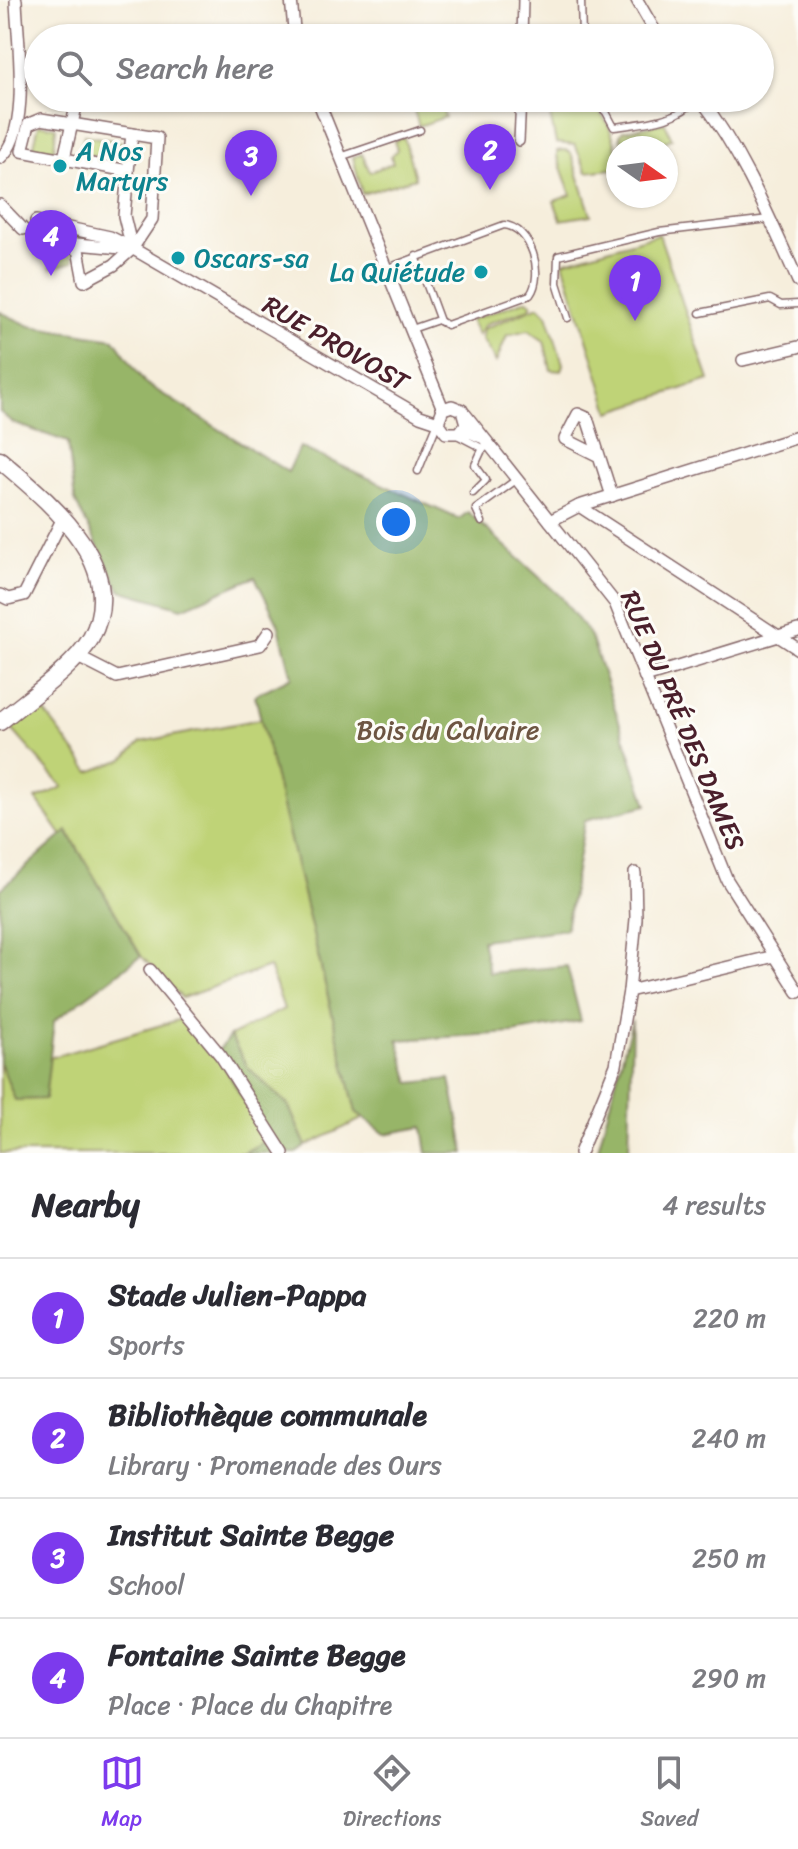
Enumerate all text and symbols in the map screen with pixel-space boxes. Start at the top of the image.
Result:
search box [24,24,774,112]
text: Search here [116,41,274,95]
icon: search [52,46,96,90]
pin: 2 [464,124,516,190]
place label: A Nos Martyrs [75,128,168,204]
pin: 3 [225,130,277,196]
north arrow [606,136,678,208]
marker: A Nos Martyrs [51,157,69,175]
pin: 4 [25,210,77,276]
place label: Oscars-sa [194,235,309,281]
marker: Oscars-sa [169,249,187,267]
place label: La Quiétude [329,249,465,295]
pin: 1 [609,255,661,321]
marker: La Quiétude [472,263,490,281]
street label: RUE PROVOST [254,282,420,405]
your location [376,502,416,542]
street label: RUE DU PRÉ DES DAMES [607,583,759,857]
park label: Bois du Calvaire [357,707,539,753]
text: Nearby [32,1175,140,1235]
text: 4 results [662,1182,766,1228]
text: Stade Julien-Pappa [108,1268,367,1322]
text: 1 [52,1295,64,1341]
text: 220 m [693,1295,766,1341]
text: Sports [108,1322,184,1368]
text: Bibliothèque communale [108,1388,427,1442]
text: 2 [50,1415,66,1461]
text: 240 m [692,1415,766,1461]
text: Library · Promenade des Ours [108,1442,442,1488]
text: Institut Sainte Begge [108,1508,394,1562]
text: 3 [51,1535,65,1581]
text: 250 m [692,1535,766,1581]
text: School [108,1562,185,1608]
text: Fontaine Sainte Begge [108,1628,406,1682]
text: 4 [50,1655,66,1701]
text: 290 m [692,1655,766,1701]
text: Place · Place du Chapitre [108,1682,392,1728]
tab: Map [100,1751,144,1838]
tab: Directions [343,1751,441,1838]
tab: Saved [640,1751,698,1838]

